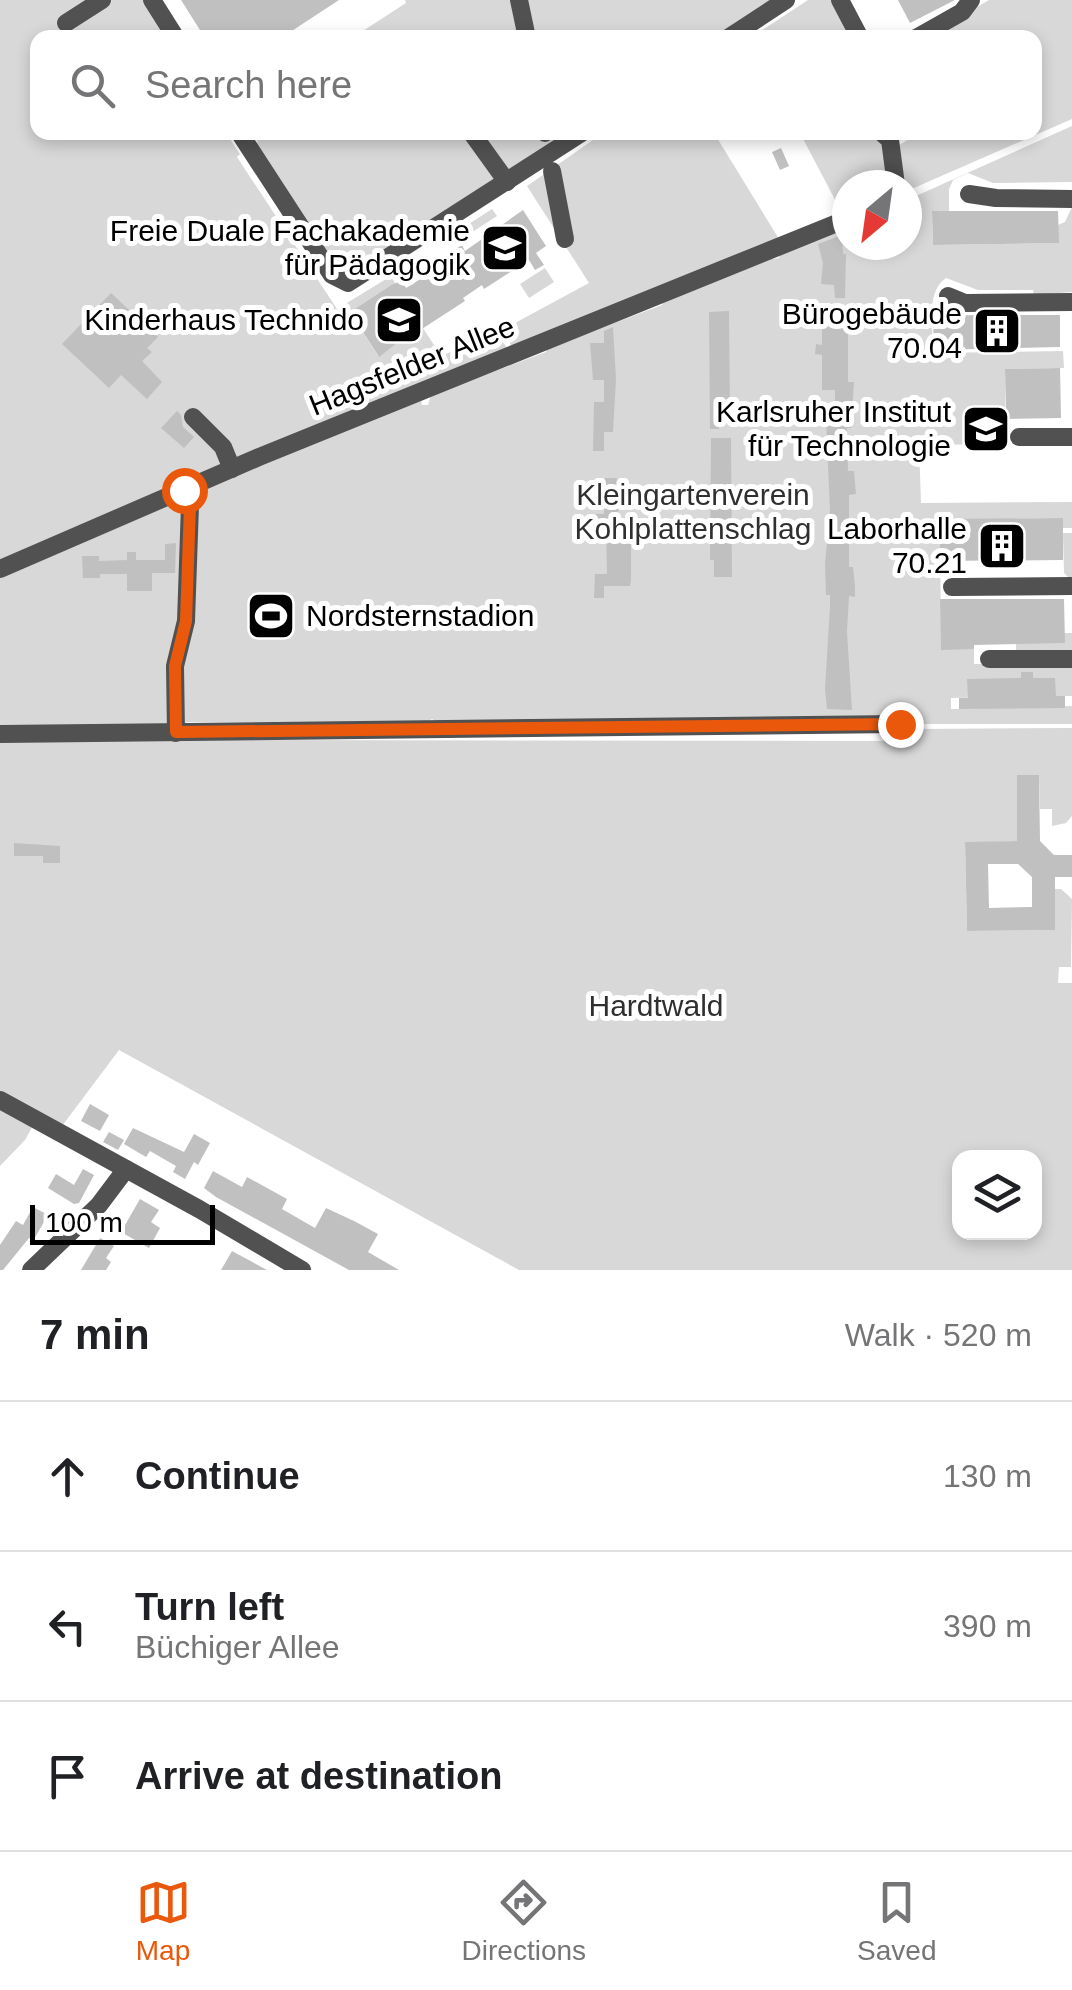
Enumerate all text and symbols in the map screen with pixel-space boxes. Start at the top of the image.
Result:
search box [30,30,1042,140]
icon: search [65,58,120,113]
text: Search here [145,64,352,106]
north arrow [832,170,922,260]
place label: Freie Duale Fachakademie für Pädagogik [110,214,471,281]
school or university icon: Freie Duale Fachakademie für Pädagogik [479,222,531,274]
school or university icon: Kinderhaus Technido [373,294,425,346]
place label: Bürogebäude 70.04 [782,297,962,364]
place label: Kinderhaus Technido [84,303,364,336]
building icon: Bürogebäude 70.04 [971,305,1023,357]
street label: Hagsfelder Allee [304,309,519,422]
place label: Karlsruher Institut für Technologie [716,395,952,462]
school or university icon: Karlsruher Institut für Technologie [960,403,1012,455]
route start [162,468,208,514]
park label: Kleingartenverein Kohlplattenschlag [575,478,811,545]
place label: Laborhalle 70.21 [827,512,967,579]
building icon: Laborhalle 70.21 [976,520,1028,572]
sports icon: Nordsternstadion [245,590,297,642]
place label: Nordsternstadion [306,599,534,632]
route end [878,702,924,748]
park label: Hardtwald [588,989,724,1022]
map controls [952,1150,1042,1240]
button: layers [952,1150,1042,1240]
scale bar [30,1200,215,1244]
text: 100 m [45,1207,123,1238]
text: 7 min [40,1311,150,1358]
text: Walk · 520 m [845,1317,1032,1353]
icon: ahead [40,1449,95,1504]
text: Continue [135,1455,300,1497]
text: 130 m [943,1458,1032,1494]
text: Turn left [135,1586,284,1628]
icon: left [40,1599,95,1654]
text: 390 m [943,1608,1032,1644]
text: Büchiger Allee [135,1629,340,1665]
icon: arrive [40,1749,95,1804]
text: Arrive at destination [135,1755,502,1797]
tab: Map [136,1875,191,1967]
tab: Directions [462,1875,586,1967]
tab: Saved [857,1875,936,1967]

